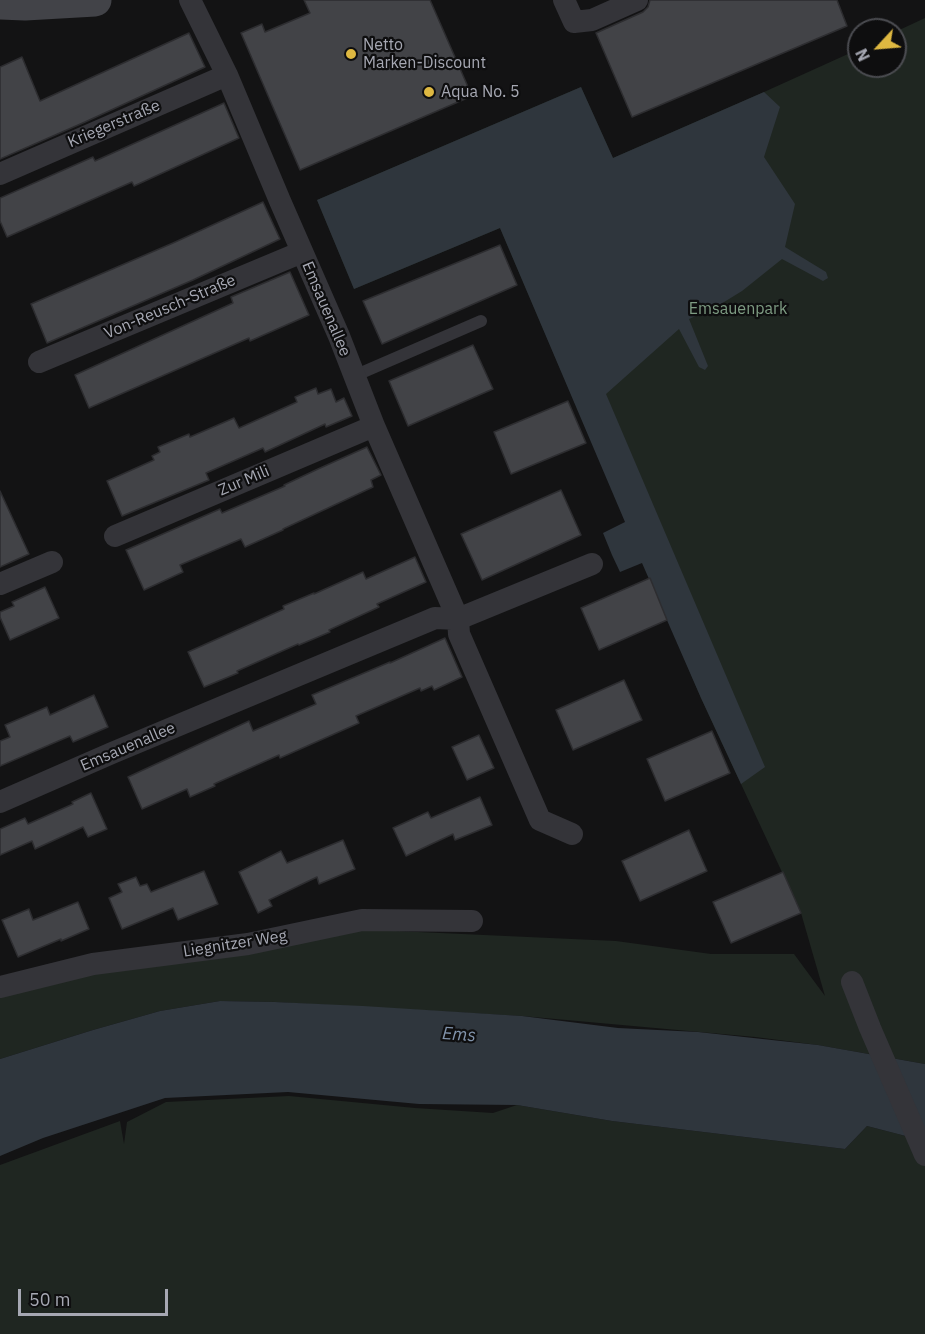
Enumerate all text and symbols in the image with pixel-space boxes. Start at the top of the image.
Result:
north arrow [847,18,907,78]
place label: Netto Marken-Discount [363,35,486,73]
text: N [851,45,874,65]
marker: Netto Marken-Discount [344,47,358,61]
place label: Aqua No. 5 [441,82,520,102]
marker: Aqua No. 5 [422,85,436,99]
street label: Kriegerstraße [65,96,163,152]
street label: Emsauenallee [297,259,355,359]
street label: Von-Reusch-Straße [101,271,239,343]
park label: Emsauenpark [689,299,787,319]
street label: Zur Mili [216,462,272,500]
street label: Emsauenallee [78,718,178,776]
street label: Liegnitzer Weg [182,926,288,962]
water label: Ems [441,1023,477,1047]
scale bar [21,1277,171,1315]
text: 50 m [29,1288,71,1311]

